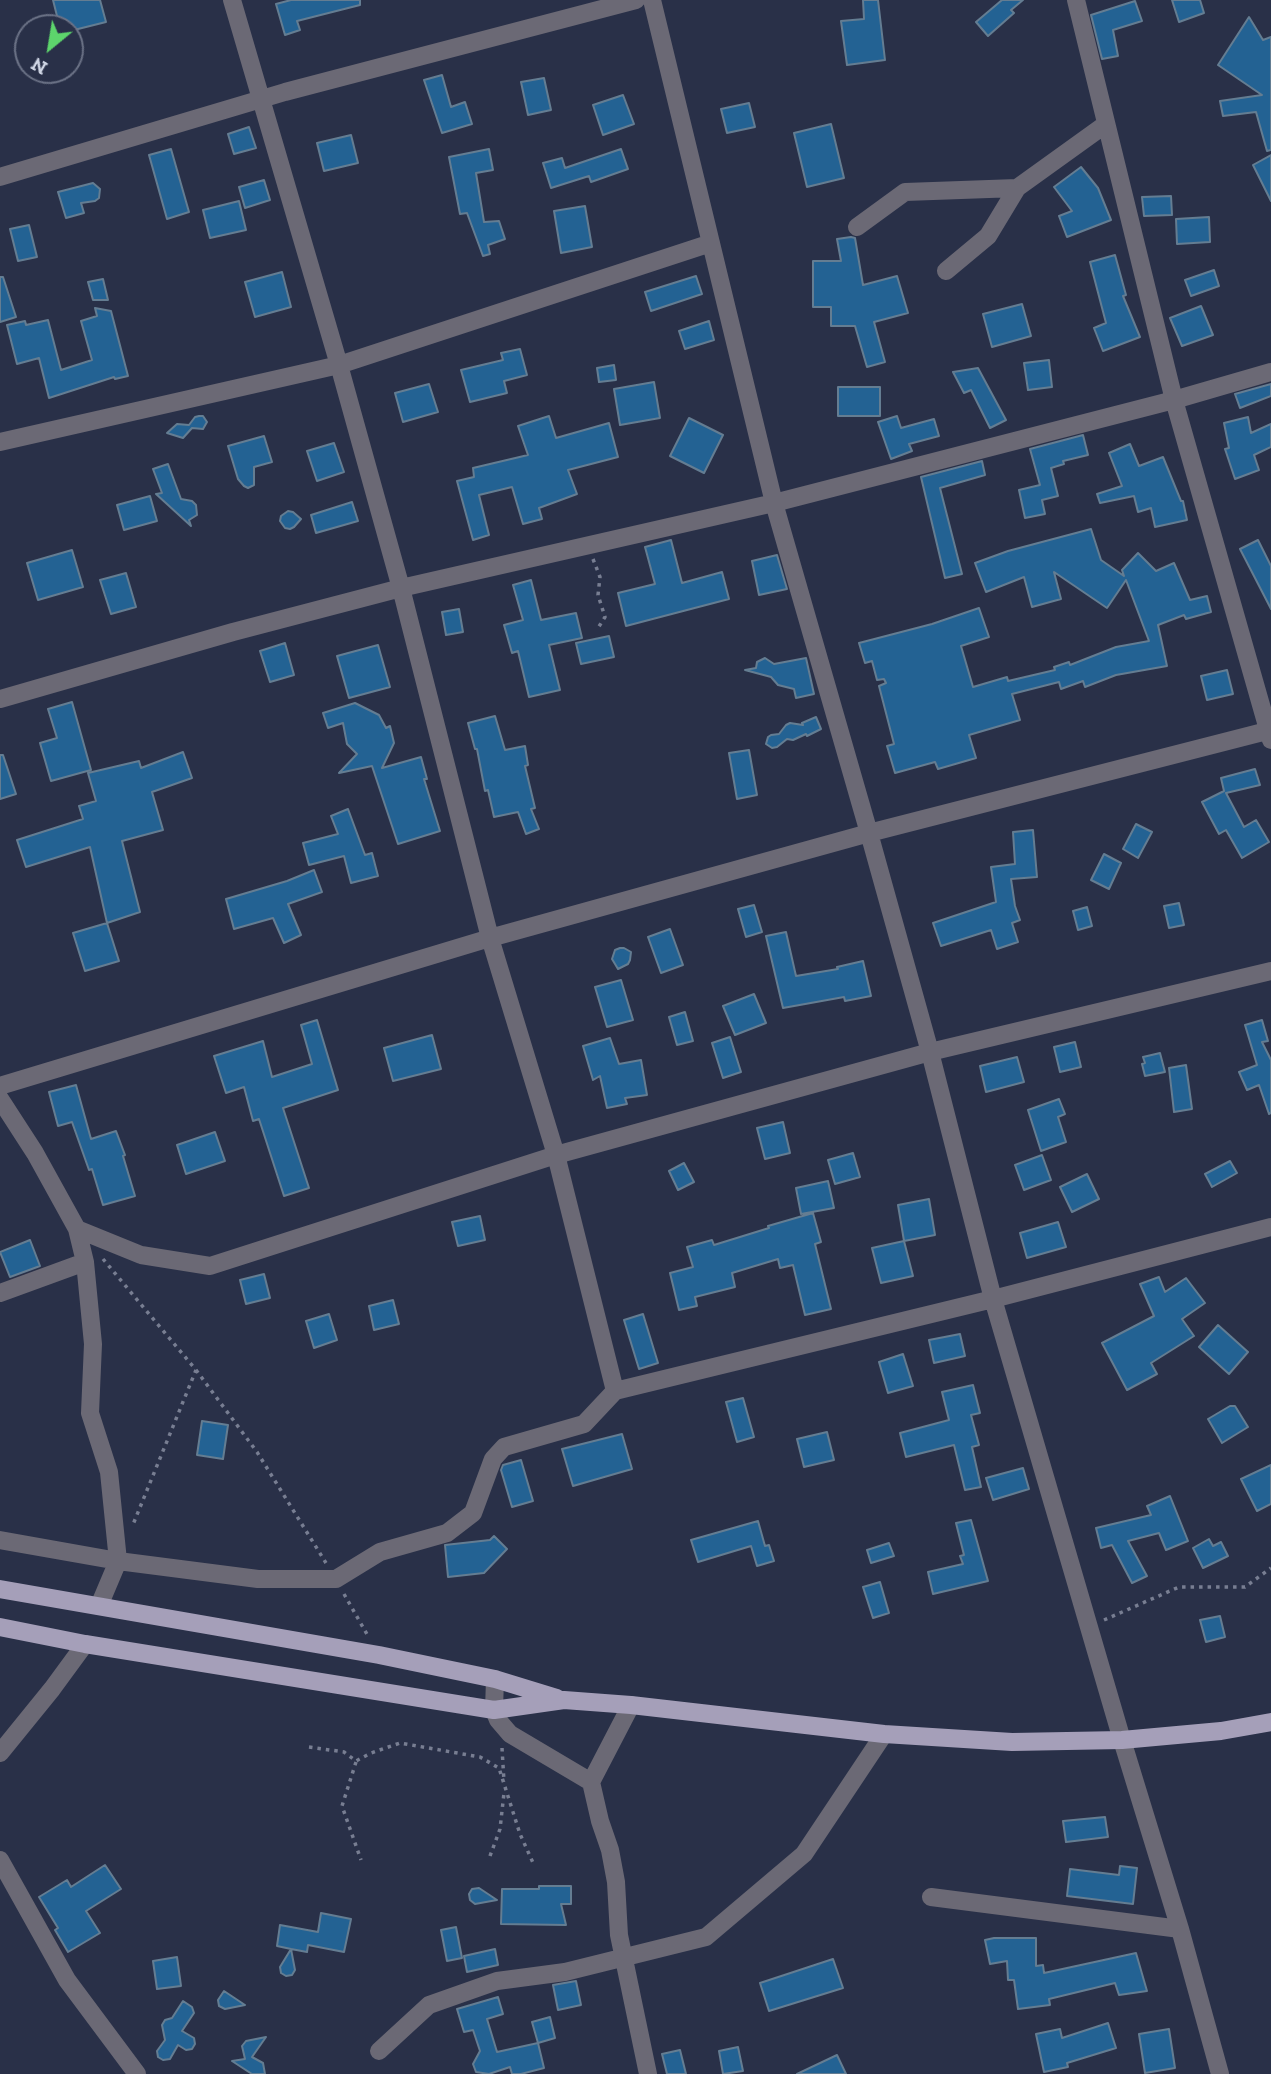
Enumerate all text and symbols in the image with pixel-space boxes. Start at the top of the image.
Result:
north arrow [14,14,84,84]
text: N [27,52,51,79]

